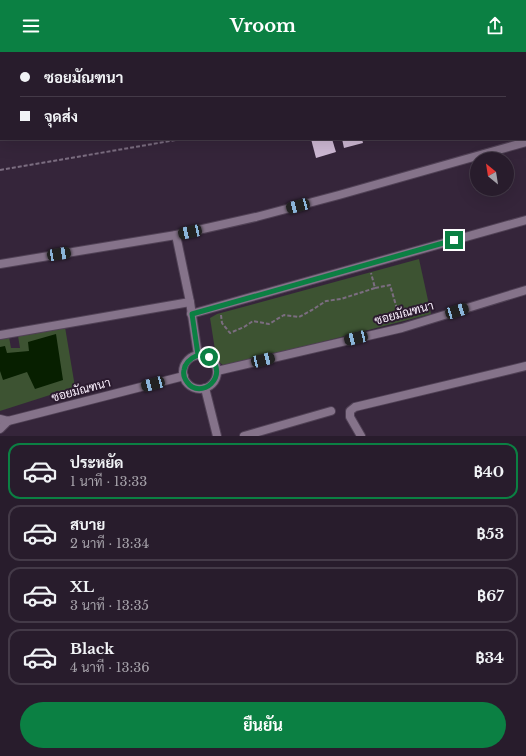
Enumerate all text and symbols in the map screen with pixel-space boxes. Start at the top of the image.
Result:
icon: menu [20,15,42,37]
text: Vroom [230,15,296,37]
icon: share [484,15,506,37]
text: ซอยมัณฑนา [44,68,123,87]
text: จุดส่ง [44,107,78,126]
north arrow [470,152,514,196]
map controls [470,152,514,196]
car [285,197,311,215]
car [177,224,203,240]
route end [445,231,463,249]
car [46,246,72,262]
street label: ซอยมัณฑนา [373,297,435,328]
car [444,302,470,320]
car [343,329,369,347]
route start [200,348,218,366]
car [250,351,276,369]
street label: ซอยมัณฑนา [50,374,112,405]
car [140,375,166,393]
icon: car [22,453,58,489]
text: ประหยัด [70,453,123,472]
text: ฿40 [474,462,504,481]
text: 1 นาที · 13:33 [70,473,147,490]
icon: car [22,515,58,551]
text: สบาย [70,515,105,534]
text: ฿53 [476,524,504,543]
text: 2 นาที · 13:34 [70,535,149,552]
icon: car [22,577,58,613]
text: XL [70,577,94,596]
text: ฿67 [477,586,504,605]
text: 3 นาที · 13:35 [70,597,149,614]
icon: car [22,639,58,675]
text: Black [70,639,114,658]
text: ฿34 [475,648,504,667]
text: 4 นาที · 13:36 [70,659,150,676]
button: ยืนยัน [20,702,506,748]

